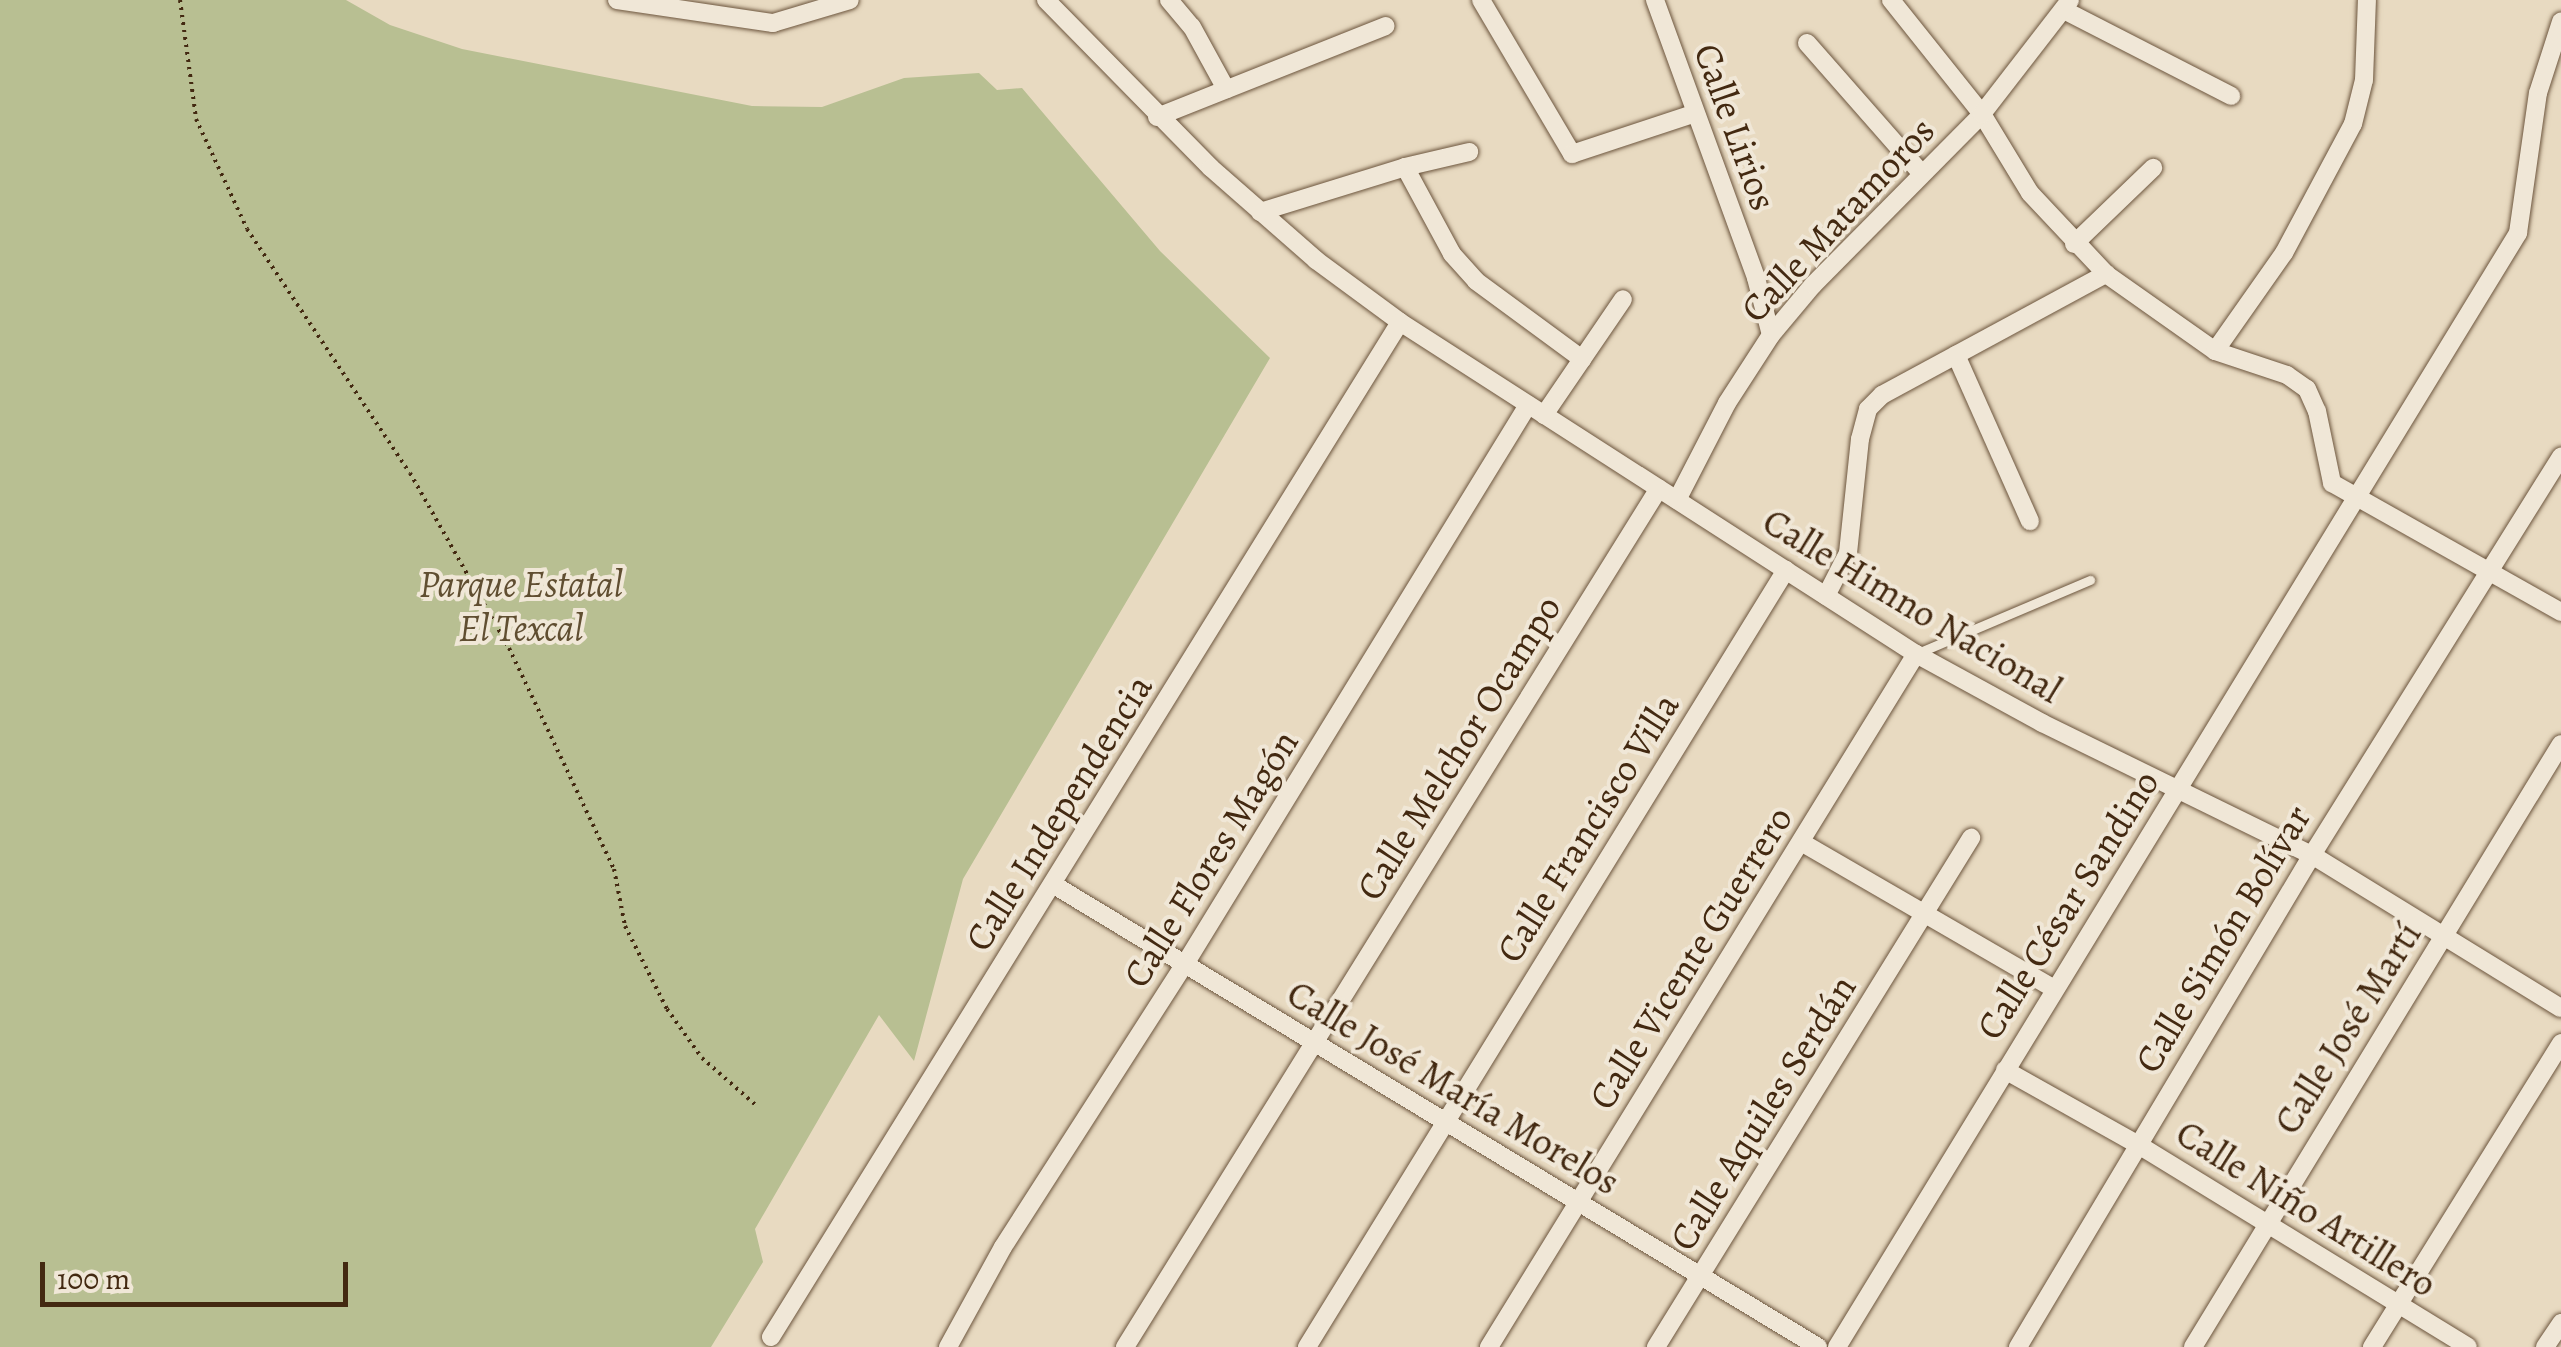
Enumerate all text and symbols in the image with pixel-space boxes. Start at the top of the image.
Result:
street label: Calle Lirios [1684,37,1786,217]
street label: Calle Matamoros [1732,108,1944,332]
street label: Calle Himno Nacional [1754,499,2070,713]
park label: Parque Estatal El Texcal [419,562,623,652]
street label: Calle Melchor Ocampo [1347,587,1571,909]
street label: Calle Independencia [956,667,1162,959]
street label: Calle Francisco Villa [1487,685,1689,971]
street label: Calle Flores Magón [1114,722,1308,996]
street label: Calle César Sandino [1967,762,2169,1048]
street label: Calle Simón Bolívar [2125,797,2321,1081]
street label: Calle Vicente Guerrero [1579,798,1803,1118]
street label: Calle José Martí [2265,913,2431,1143]
street label: Calle Aquiles Serdán [1660,967,1866,1259]
street label: Calle José María Morelos [1279,971,1627,1205]
street label: Calle Niño Artillero [2168,1111,2444,1307]
scale bar [45,1242,352,1304]
text: 100 m [57,1259,130,1299]

